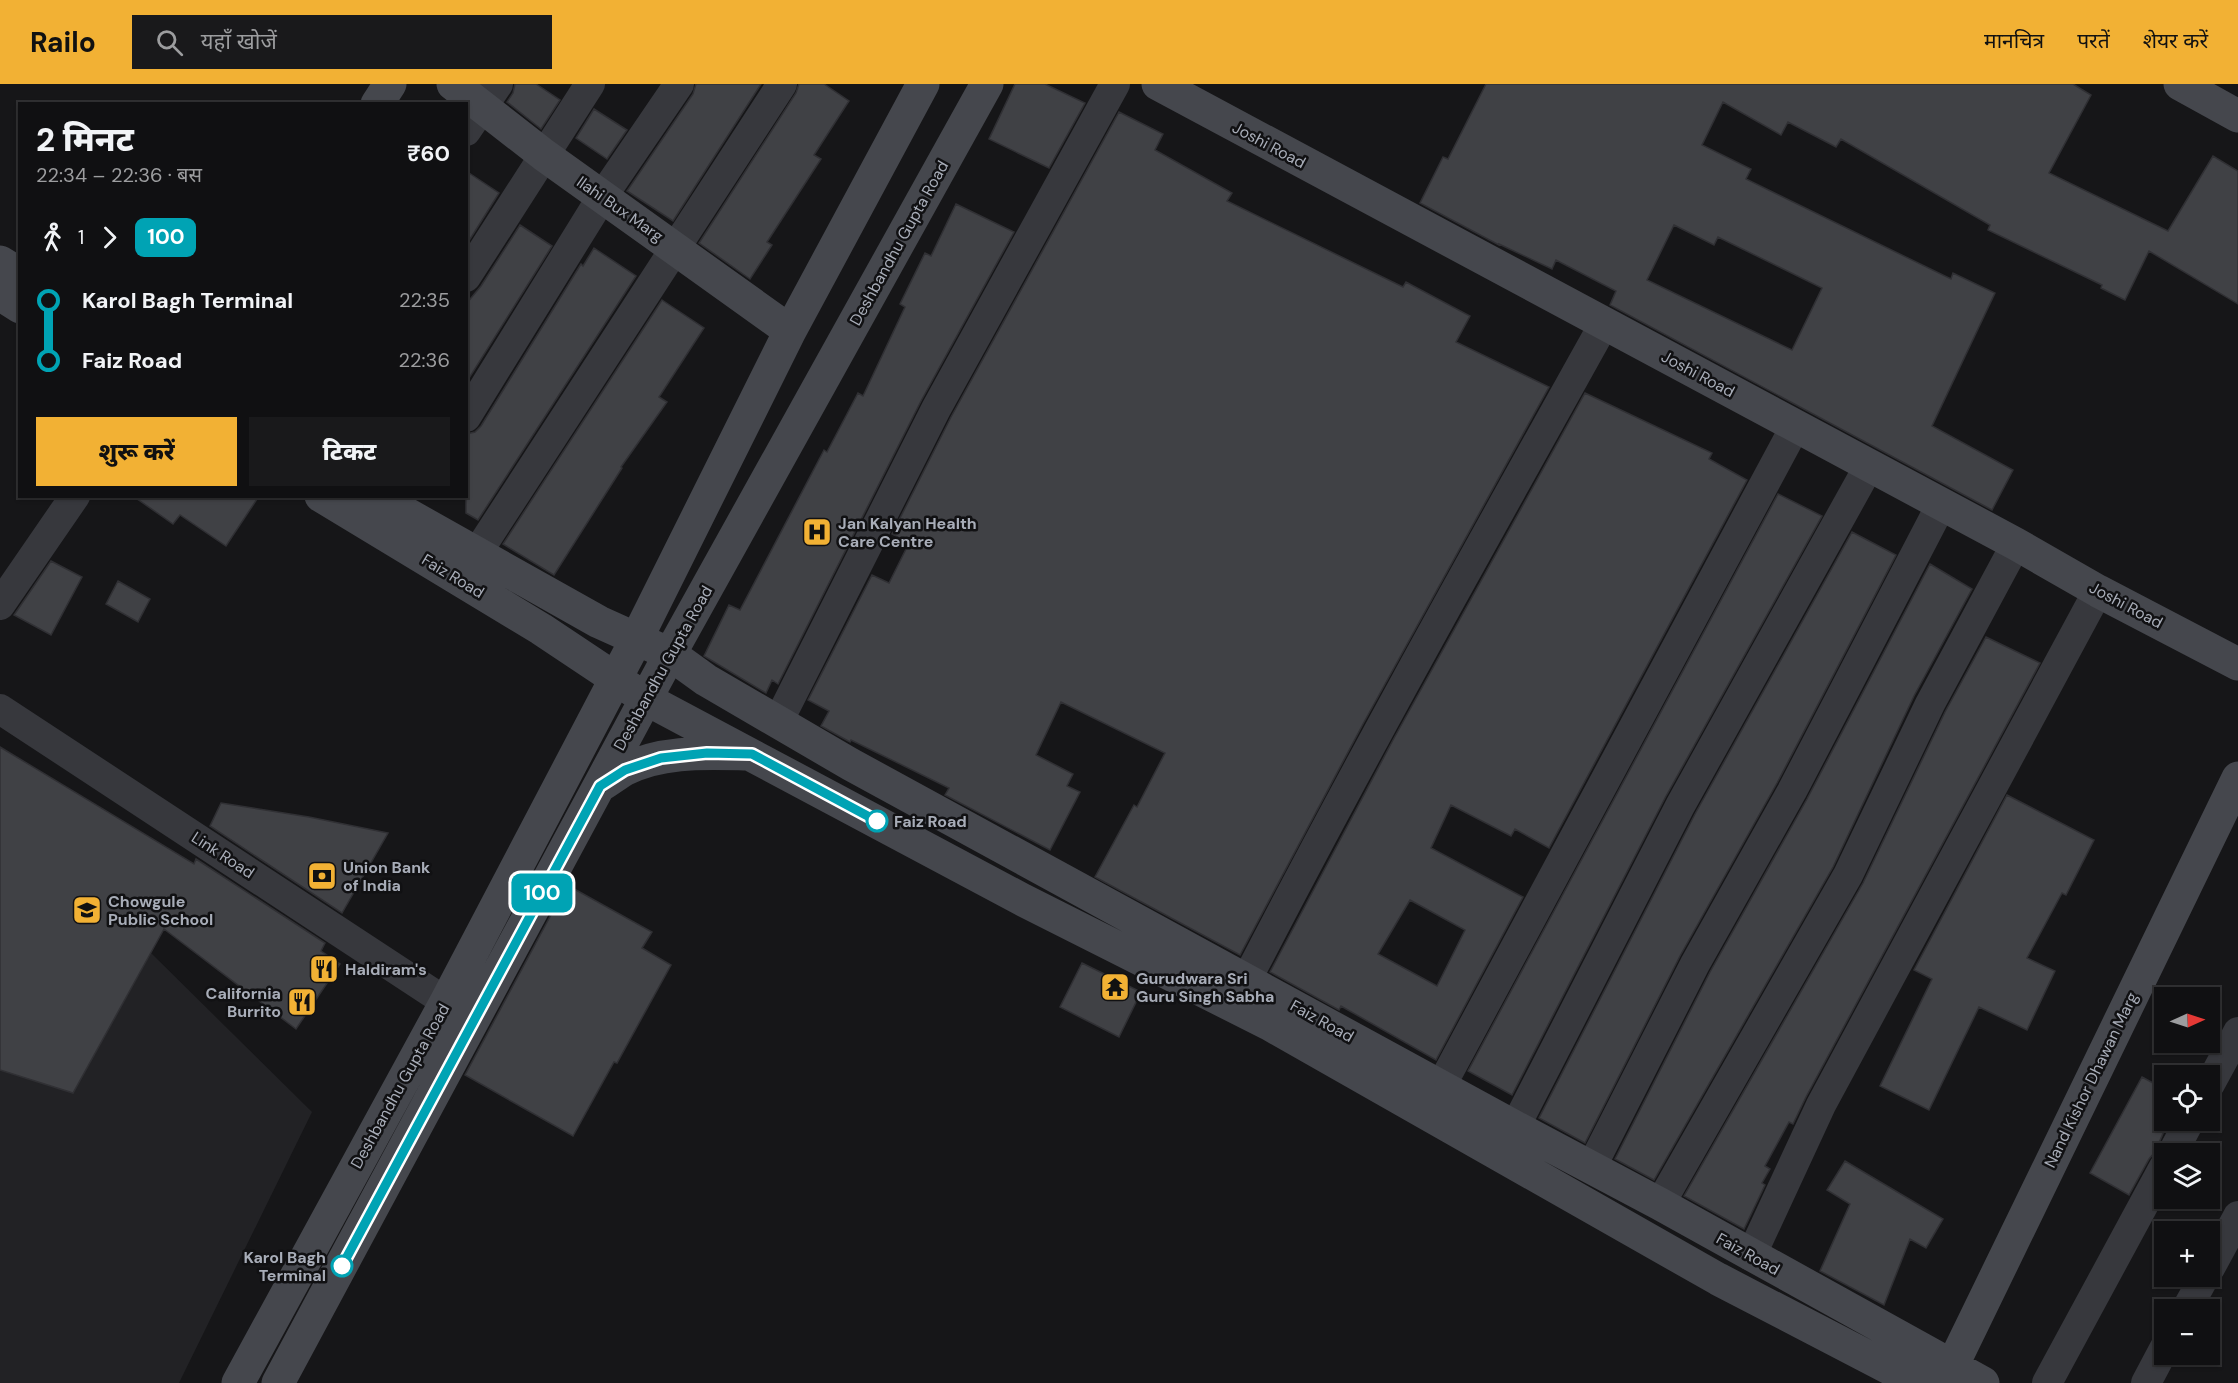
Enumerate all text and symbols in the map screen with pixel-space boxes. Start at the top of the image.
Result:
search box [132,15,552,69]
text: Railo [30,24,96,61]
icon: search [153,26,186,59]
text: यहाँ खोजें [201,27,277,56]
text: मानचित्र [1984,27,2044,55]
text: परतें [2077,27,2110,55]
text: शेयर करें [2143,27,2208,55]
street label: Joshi Road [1229,117,1309,173]
text: 2 मिनट [36,118,134,161]
text: ₹60 [407,139,450,168]
street label: Deshbandhu Gupta Road [845,157,953,329]
text: 22:34 – 22:36 · बस [36,162,202,188]
street label: Ilahi Bux Marg [573,171,668,247]
icon: walk [36,221,69,254]
icon: forward [93,221,126,254]
text: 100 [147,223,184,251]
text: 1 [78,224,84,250]
text: Karol Bagh Terminal [82,286,293,315]
text: 22:35 [399,287,450,313]
text: Faiz Road [82,346,182,375]
street label: Joshi Road [1658,346,1738,402]
text: 22:36 [399,347,450,373]
button: शुरू करें [36,417,237,486]
button: टिकट [249,417,450,486]
place label: Jan Kalyan Health Care Centre [838,513,977,552]
hospital icon: Jan Kalyan Health Care Centre [801,516,833,548]
street label: Faiz Road [418,549,488,603]
street label: Joshi Road [2086,577,2166,633]
street label: Deshbandhu Gupta Road [609,582,717,754]
marker: Faiz Road [866,810,888,832]
place label: Faiz Road [894,811,967,832]
street label: Link Road [187,827,259,883]
place label: Union Bank of India [343,857,431,896]
bank icon: Union Bank of India [306,860,338,892]
line badge: 100 [508,874,576,912]
text: 100 [523,879,561,907]
place label: Chowgule Public School [108,891,213,930]
school or university icon: Chowgule Public School [71,894,103,926]
restaurant icon: Haldiram's [308,953,340,985]
place label: Haldiram's [345,959,427,980]
place label: Gurudwara Sri Guru Singh Sabha [1136,968,1274,1007]
temple icon: Gurudwara Sri Guru Singh Sabha [1099,971,1131,1003]
place label: California Burrito [206,983,281,1022]
restaurant icon: California Burrito [286,986,318,1018]
north arrow [2154,987,2220,1053]
map controls [2154,987,2220,1365]
street label: Nand Kishor Dhawan Marg [2039,989,2143,1171]
street label: Faiz Road [1287,995,1357,1047]
street label: Deshbandhu Gupta Road [346,1000,454,1172]
button: locate [2154,1065,2220,1131]
button: layers [2154,1143,2220,1209]
button: + [2154,1221,2220,1287]
street label: Faiz Road [1713,1228,1783,1280]
place label: Karol Bagh Terminal [244,1247,326,1286]
marker: Karol Bagh Terminal [331,1255,353,1277]
button: − [2154,1299,2220,1365]

